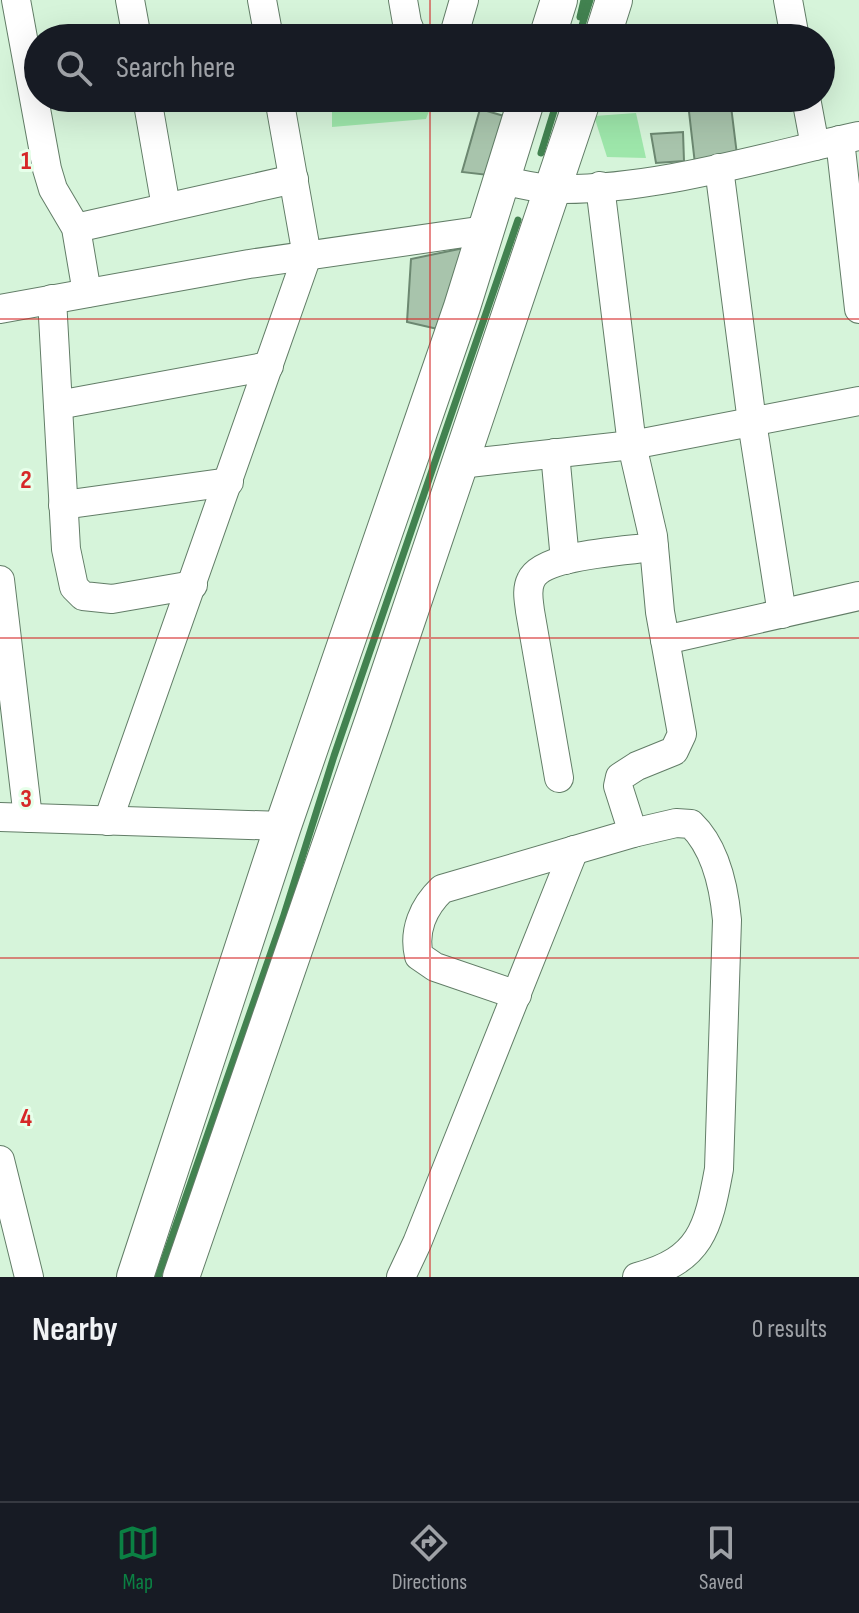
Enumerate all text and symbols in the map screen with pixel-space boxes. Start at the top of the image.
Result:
search box [24,24,835,112]
icon: search [52,46,96,90]
text: Search here [116,50,235,86]
text: 1 [21,146,31,177]
text: 2 [20,465,32,496]
text: 3 [20,784,32,815]
text: 4 [20,1103,32,1134]
text: Nearby [32,1309,118,1350]
text: 0 results [752,1314,827,1345]
tab: Map [116,1521,160,1596]
tab: Directions [392,1521,467,1596]
tab: Saved [699,1521,743,1596]

